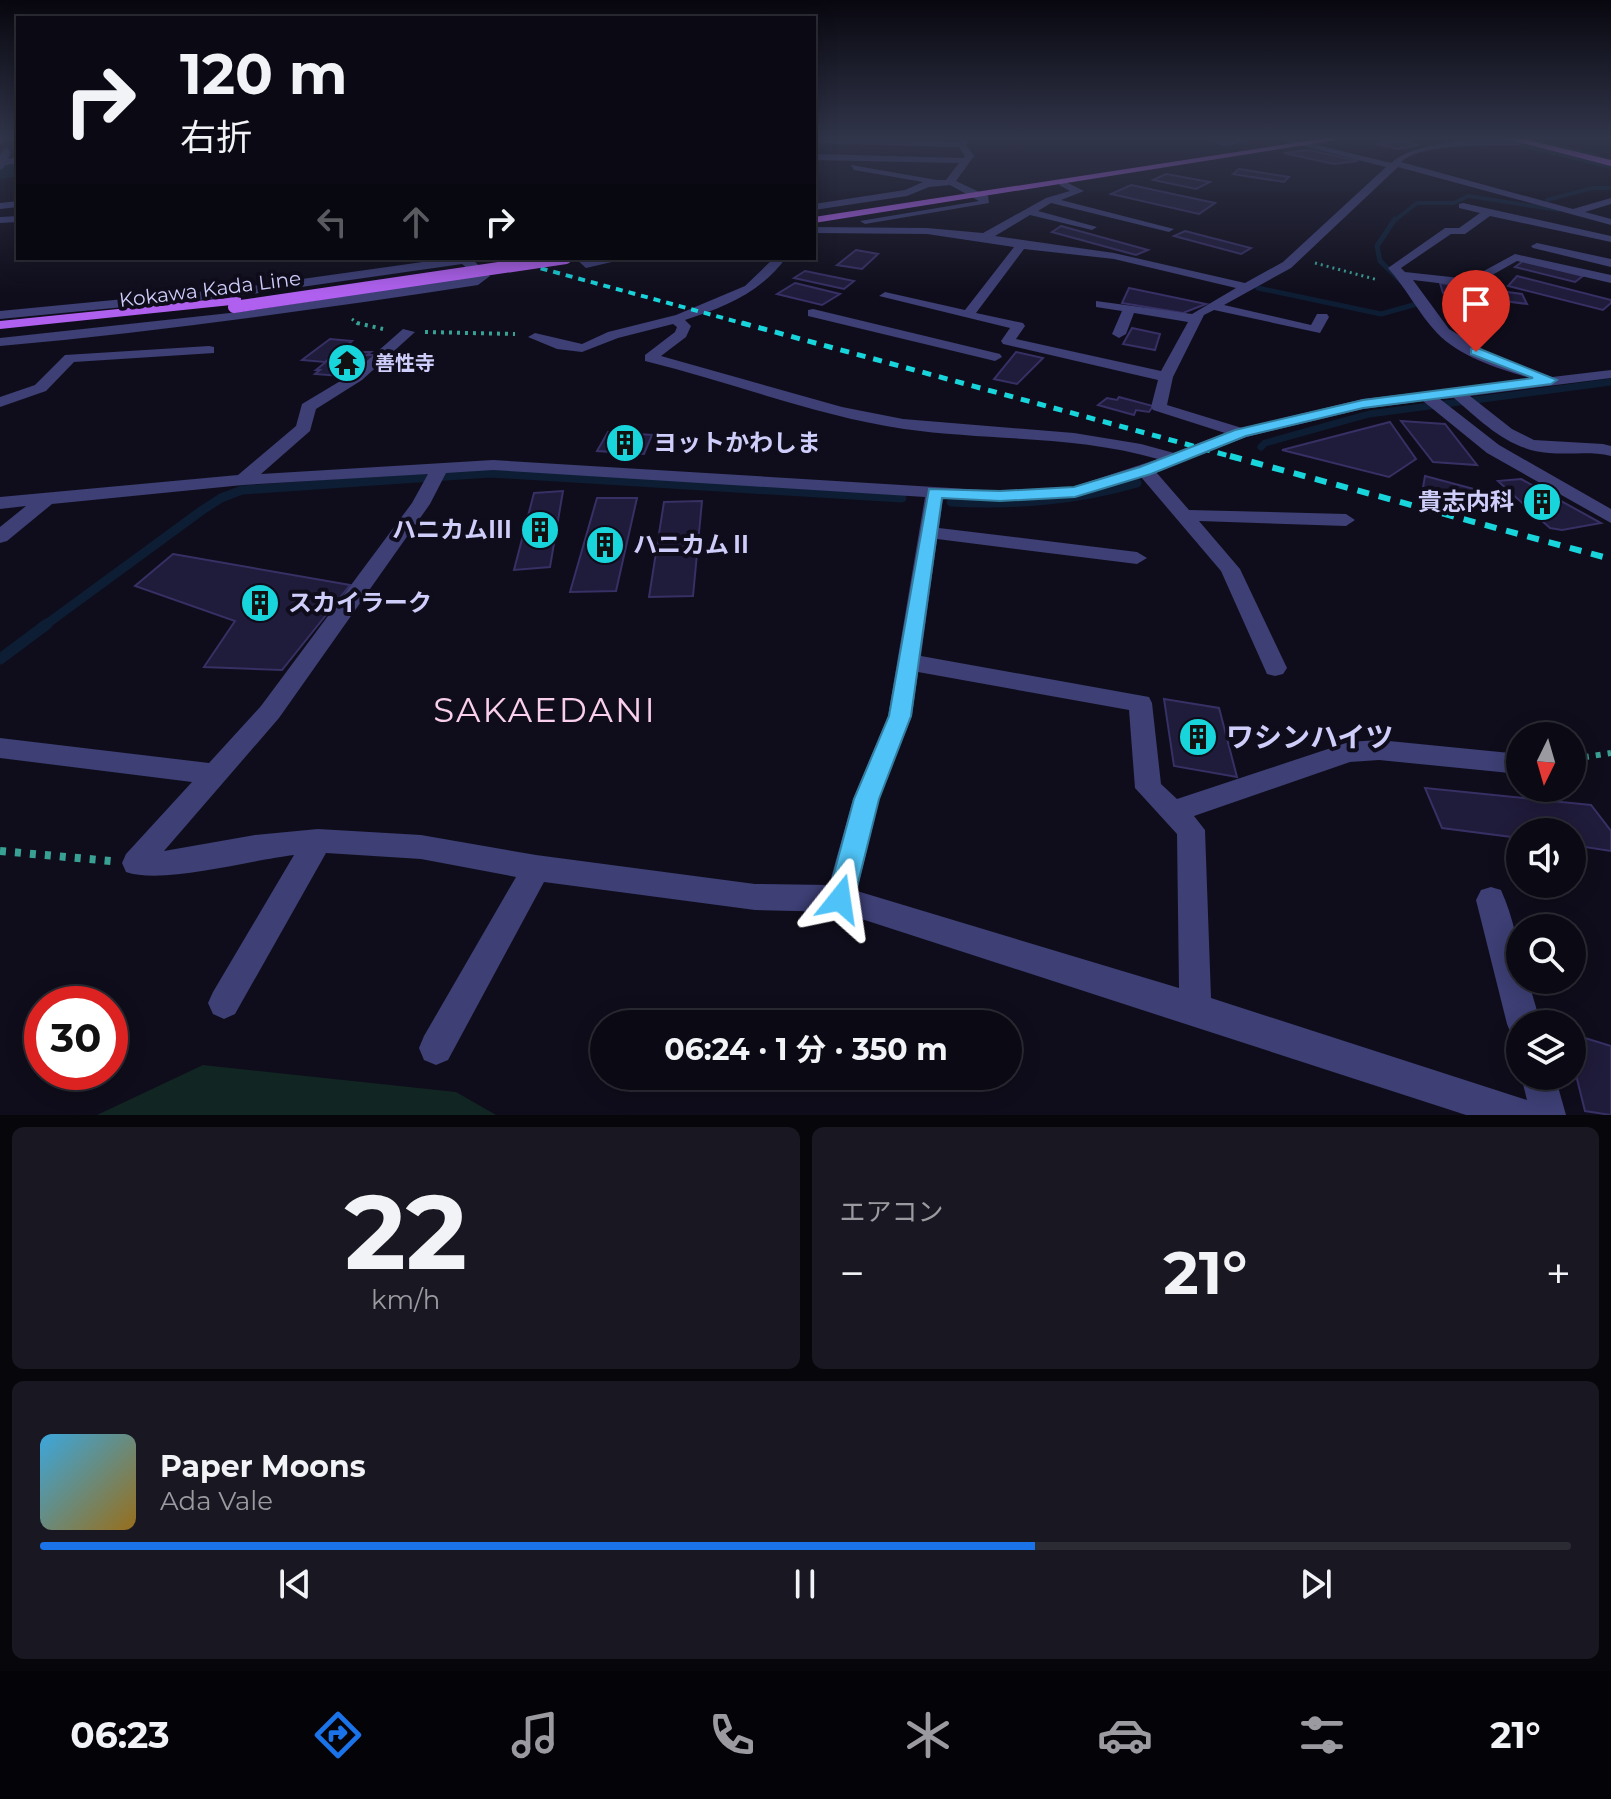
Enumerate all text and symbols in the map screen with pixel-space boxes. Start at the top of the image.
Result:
text: 120 m [180,40,348,108]
icon: right [48,48,152,152]
text: 右折 [180,115,252,159]
icon: left [310,200,354,244]
icon: ahead [394,200,438,244]
icon: right [478,200,522,244]
street label: Kokawa Kada Line [118,266,302,312]
pin [1442,270,1510,352]
icon: arrive [1454,282,1498,326]
temple icon: 善性寺 [326,342,368,384]
place label: 善性寺 [375,351,435,375]
building icon: ヨットかわしま [604,422,646,464]
place label: ヨットかわしま [653,428,821,457]
building icon: 貴志内科 [1521,481,1563,523]
place label: 貴志内科 [1418,487,1514,516]
building icon: ハニカムⅢ [519,509,561,551]
place label: ハニカムⅢ [392,515,512,544]
building icon: ハニカムⅡ [584,524,626,566]
place label: ハニカムⅡ [633,530,753,559]
building icon: スカイラーク [239,582,281,624]
place label: スカイラーク [288,588,432,617]
district label: SAKAEDANI [433,689,657,731]
building icon: ワシンハイツ [1177,716,1219,758]
place label: ワシンハイツ [1226,720,1393,754]
north arrow [1506,722,1586,802]
map controls [1506,722,1586,1090]
button: sound [1506,818,1586,898]
position arrow [798,857,882,941]
button: search [1506,914,1586,994]
speed limit sign: 30 [24,986,128,1090]
button: layers [1506,1010,1586,1090]
text: 06:24 · 1 分 · 350 m [664,1031,948,1068]
text: 22 [344,1168,467,1295]
text: エアコン [840,1196,944,1228]
text: 21° [1163,1236,1247,1309]
text: − [840,1246,865,1300]
text: + [1546,1246,1571,1300]
text: km/h [371,1284,440,1316]
text: Paper Moons [160,1448,366,1485]
text: Ada Vale [160,1485,273,1517]
icon: previous [273,1562,317,1606]
icon: pause [783,1562,827,1606]
icon: next [1294,1562,1338,1606]
icon: directions [310,1707,366,1763]
icon: music [507,1707,563,1763]
icon: phone [704,1707,760,1763]
icon: climate [900,1707,956,1763]
icon: car [1097,1707,1153,1763]
icon: filters [1294,1707,1350,1763]
text: 06:23 [70,1713,170,1757]
text: 21° [1490,1713,1541,1757]

